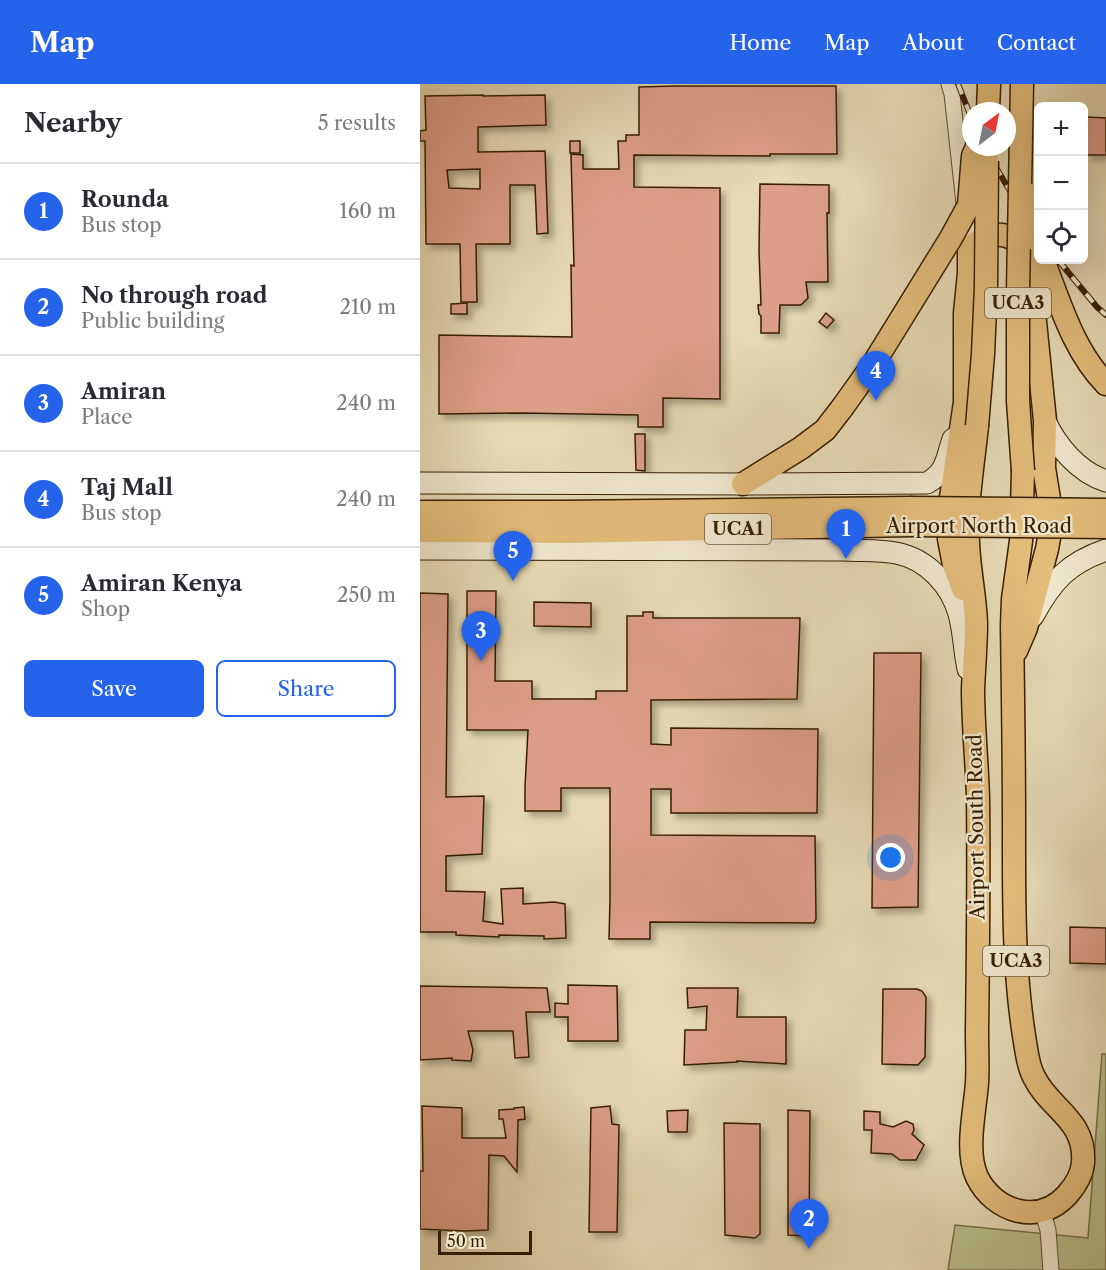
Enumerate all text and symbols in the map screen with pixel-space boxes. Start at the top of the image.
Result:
text: Map [30,25,94,59]
text: Home [730,30,791,55]
text: Map [824,30,869,55]
text: About [902,30,964,55]
text: Contact [997,30,1076,55]
north arrow [962,102,1016,156]
map controls [1034,102,1088,264]
button: + [1034,102,1088,156]
text: Nearby [24,107,122,139]
text: 5 results [318,111,396,135]
button: − [1034,156,1088,210]
text: Rounda [81,186,169,213]
text: 1 [39,199,48,223]
text: 160 m [339,199,396,223]
button: locate [1034,210,1088,264]
text: Bus stop [81,213,162,237]
text: No through road [81,282,267,309]
road number: UCA3 [985,288,1051,318]
text: 2 [38,295,49,319]
text: 210 m [339,295,396,319]
text: Public building [81,309,224,333]
pin: 4 [856,352,896,401]
text: Amiran [81,378,166,405]
text: 3 [38,391,49,415]
text: 240 m [336,391,396,415]
text: Place [81,405,132,429]
text: Taj Mall [81,474,173,501]
text: 4 [38,487,49,511]
text: 240 m [336,487,396,511]
text: Bus stop [81,501,162,525]
pin: 1 [826,510,866,559]
road number: UCA1 [705,514,771,544]
street label: Airport North Road [885,514,1072,538]
pin: 5 [494,532,532,581]
text: Amiran Kenya [81,570,242,597]
text: 5 [38,583,49,607]
text: 250 m [337,583,396,607]
text: Shop [81,597,130,621]
pin: 3 [462,612,500,661]
button: Save [24,660,204,717]
button: Share [216,660,396,717]
street label: Airport South Road [962,734,990,921]
your location [876,843,905,872]
road number: UCA3 [983,946,1049,976]
pin: 2 [790,1200,828,1249]
scale bar [438,1228,532,1256]
text: 50 m [447,1231,485,1251]

